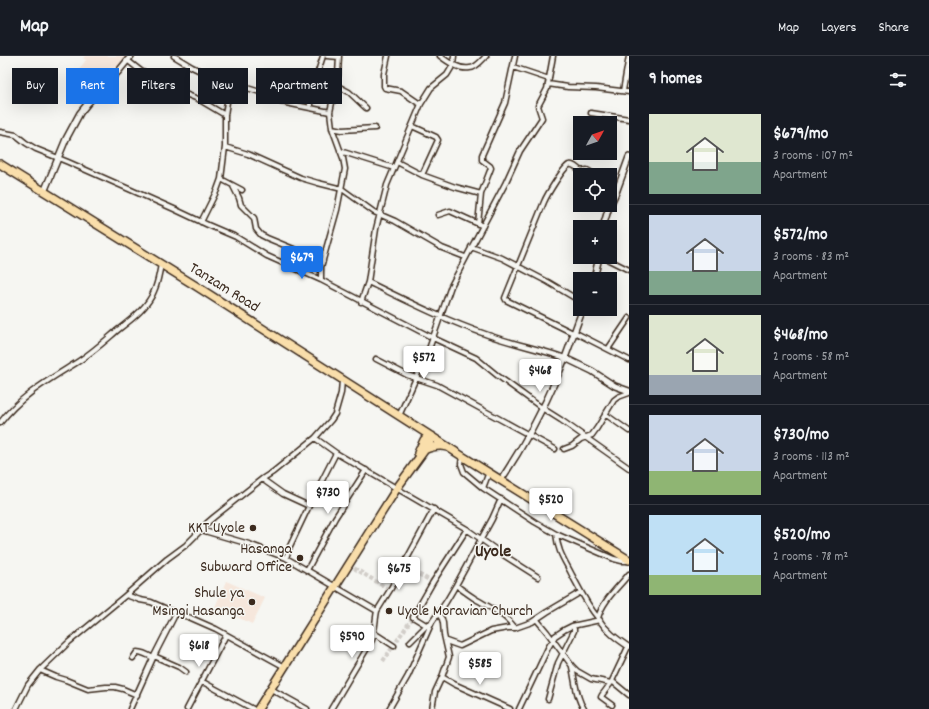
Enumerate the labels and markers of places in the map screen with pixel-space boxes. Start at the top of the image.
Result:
pin: $679 [278,246,326,280]
pin: $572 [400,346,448,380]
pin: $468 [516,359,564,393]
pin: $730 [304,481,352,515]
pin: $520 [527,488,575,522]
place label: KKT Uyole [188,517,245,540]
marker: KKT Uyole [248,523,258,533]
place label: Hasanga Subward Office [200,538,292,579]
marker: Hasanga Subward Office [295,553,305,563]
pin: $675 [375,557,423,591]
place label: Shule ya Msingi Hasanga [152,582,244,623]
marker: Shule ya Msingi Hasanga [247,597,257,607]
place label: Uyole Moravian Church [397,600,533,623]
marker: Uyole Moravian Church [384,606,394,616]
pin: $590 [328,625,376,659]
pin: $618 [175,634,223,668]
pin: $585 [456,652,504,686]

